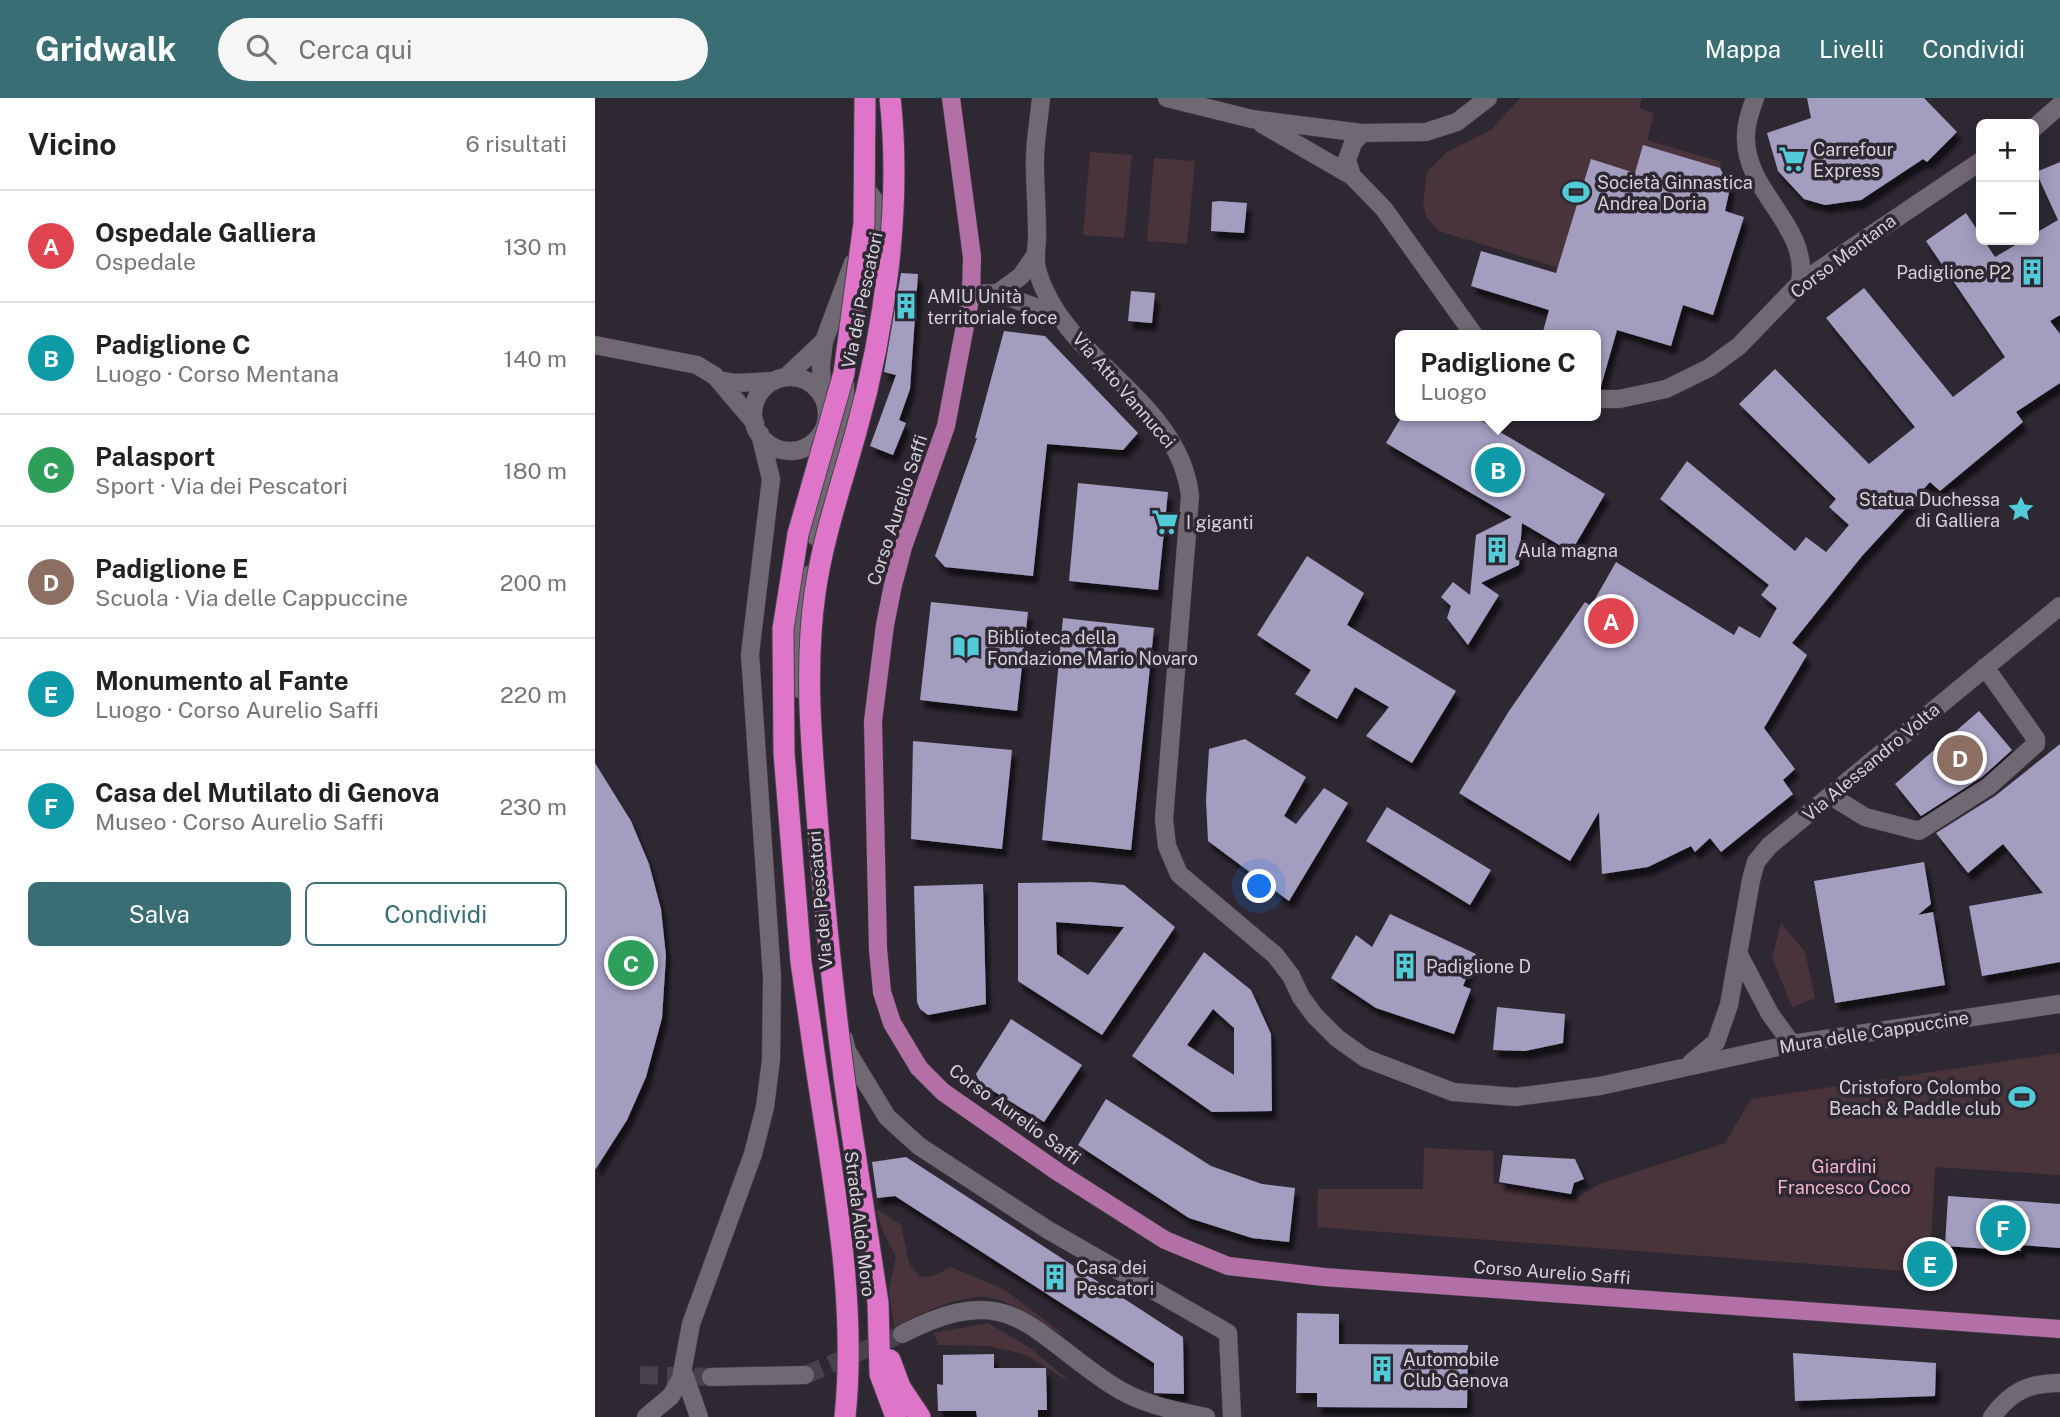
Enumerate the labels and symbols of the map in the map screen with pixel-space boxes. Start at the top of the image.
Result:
place label: Carrefour Express [1813,139,1894,181]
supermarket icon: Carrefour Express [1777,144,1807,174]
place label: Società Ginnastica Andrea Doria [1597,172,1753,214]
sports icon: Società Ginnastica Andrea Doria [1561,177,1591,207]
street label: Corso Mentana [1786,210,1900,302]
street label: Via dei Pescatori [837,230,887,370]
building icon: Padiglione P2 [2017,257,2047,287]
place label: Padiglione P2 [1896,262,2011,283]
place label: AMIU Unità territoriale foce [927,286,1057,328]
building icon: AMIU Unità territoriale foce [891,291,921,321]
street label: Via Atto Vannucci [1068,328,1180,452]
street label: Corso Aurelio Saffi [863,432,931,588]
pin: B [1475,444,1521,496]
place label: Statua Duchessa di Galliera [1859,489,2000,531]
place icon: Statua Duchessa di Galliera [2006,494,2036,524]
supermarket icon: I giganti [1150,507,1180,537]
place label: I giganti [1186,512,1253,533]
building icon: Aula magna [1482,535,1512,565]
place label: Aula magna [1518,540,1618,561]
pin: A [1588,595,1634,647]
place label: Biblioteca della Fondazione Mario Novaro [987,627,1198,669]
library icon: Biblioteca della Fondazione Mario Novaro [951,632,981,662]
street label: Via Alessandro Volta [1798,699,1944,825]
pin: D [1937,732,1983,784]
street label: Via dei Pescatori [803,830,837,970]
your location [1242,869,1276,903]
pin: C [608,937,654,989]
building icon: Padiglione D [1390,951,1420,981]
place label: Padiglione D [1426,956,1531,977]
street label: Mura delle Cappuccine [1778,1007,1970,1057]
street label: Corso Aurelio Saffi [945,1059,1085,1169]
place label: Cristoforo Colombo Beach & Paddle club [1829,1077,2001,1119]
sports icon: Cristoforo Colombo Beach & Paddle club [2007,1082,2037,1112]
street label: Strada Aldo Moro [841,1150,879,1298]
park label: Giardini Francesco Coco [1777,1156,1911,1198]
pin: F [1980,1202,2026,1254]
pin: E [1907,1238,1953,1290]
street label: Corso Aurelio Saffi [1473,1256,1631,1288]
place label: Casa dei Pescatori [1076,1257,1154,1299]
building icon: Casa dei Pescatori [1040,1262,1070,1292]
place label: Automobile Club Genova [1403,1349,1509,1391]
building icon: Automobile Club Genova [1367,1354,1397,1384]

